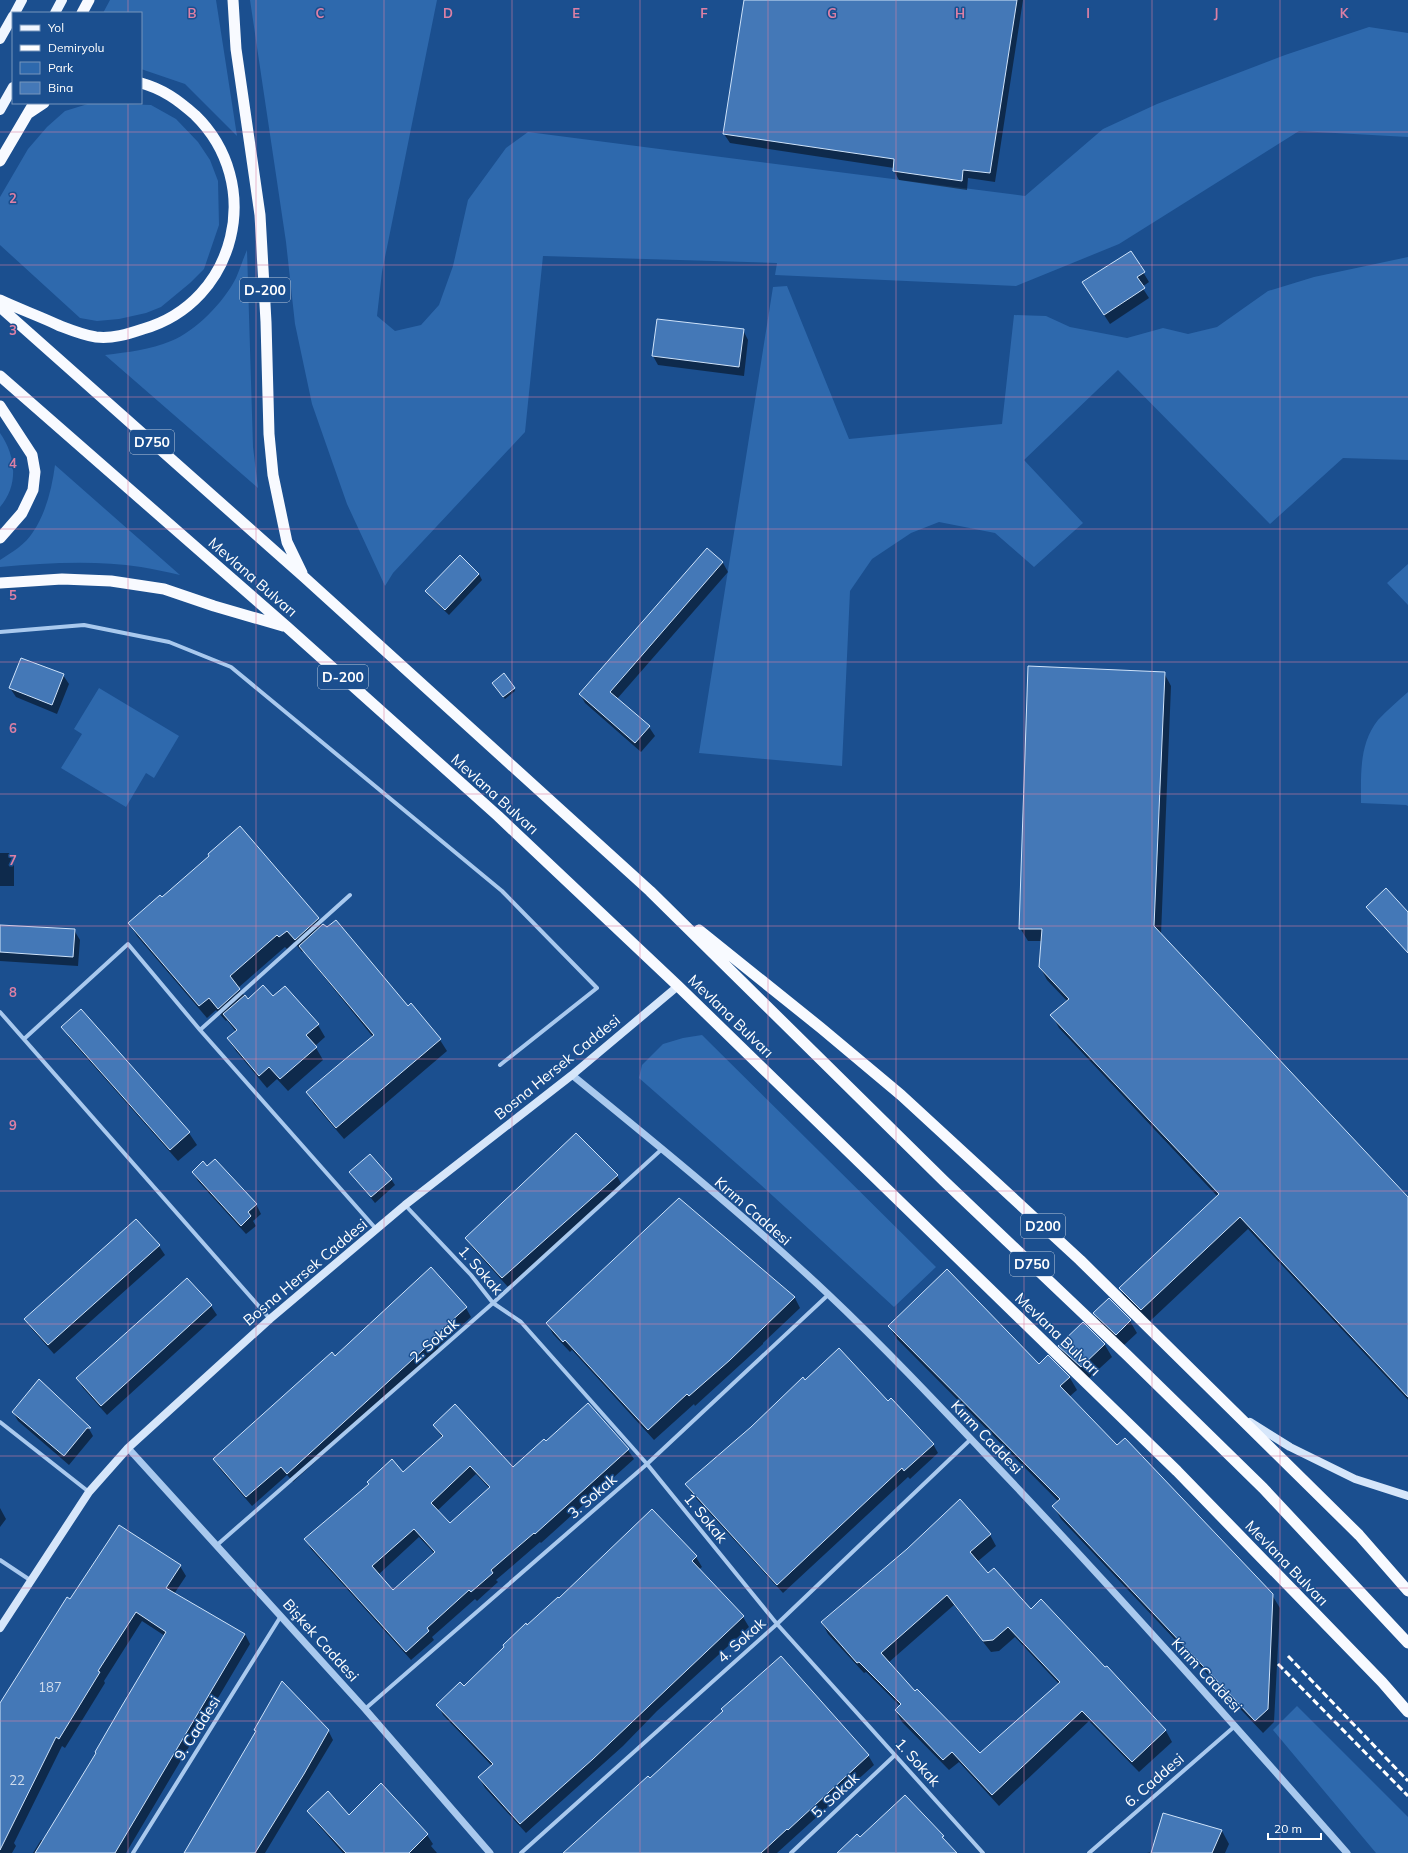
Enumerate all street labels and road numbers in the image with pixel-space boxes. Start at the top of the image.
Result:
road number: D-200 [240,278,290,302]
road number: D750 [130,430,174,454]
street label: Mevlana Bulvarı [205,533,301,621]
road number: D-200 [318,665,368,689]
street label: Mevlana Bulvarı [447,750,543,838]
street label: Mevlana Bulvarı [684,970,778,1062]
street label: Bosna Hersek Caddesi [490,1010,624,1124]
street label: Kırım Caddesi [711,1173,795,1249]
street label: Bosna Hersek Caddesi [239,1214,371,1330]
road number: D200 [1021,1214,1065,1238]
street label: 1. Sokak [455,1242,508,1299]
road number: D750 [1010,1252,1054,1276]
street label: Mevlana Bulvarı [1011,1288,1105,1380]
street label: 2. Sokak [406,1313,463,1366]
street label: Kırım Caddesi [947,1396,1027,1478]
street label: 3. Sokak [564,1469,621,1522]
street label: 1. Sokak [680,1489,732,1547]
street label: Mevlana Bulvarı [1241,1516,1333,1610]
street label: Bişkek Caddesi [279,1595,363,1685]
street label: 4. Sokak [713,1613,769,1667]
street label: Kırım Caddesi [1168,1634,1246,1716]
street label: 9. Caddesi [170,1692,224,1764]
street label: 1. Sokak [891,1734,945,1790]
street label: 6. Caddesi [1120,1749,1188,1811]
street label: 5. Sokak [807,1768,863,1822]

